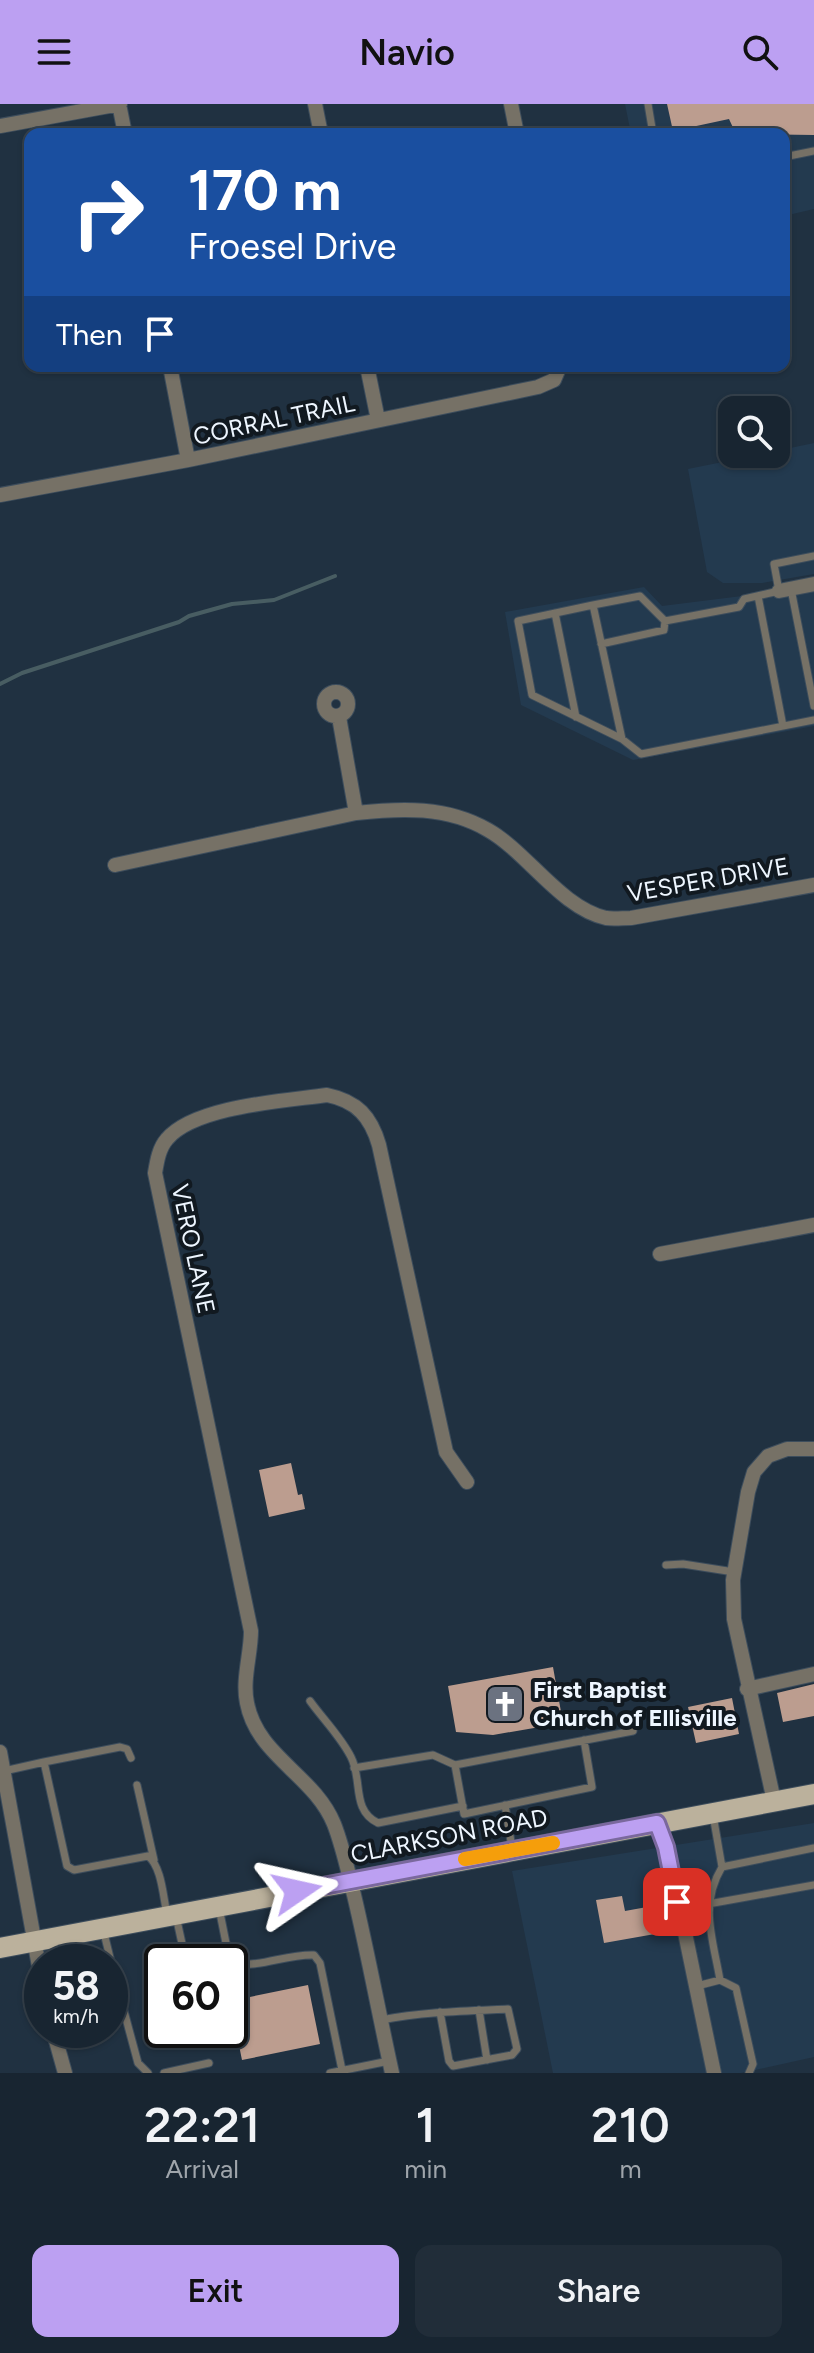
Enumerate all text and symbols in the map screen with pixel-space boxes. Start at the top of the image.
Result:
icon: menu [32,30,76,74]
icon: search [738,30,782,74]
text: Navio [359,31,455,74]
text: 170 m [188,157,341,224]
icon: right [56,160,160,264]
text: Froesel Drive [188,225,396,268]
icon: arrive [138,312,182,356]
text: Then [56,316,122,353]
street label: CORRAL TRAIL [191,388,358,451]
map controls [718,396,790,468]
button: search [718,396,790,468]
street label: VESPER DRIVE [625,851,791,908]
street label: VERO LANE [166,1181,221,1316]
place label: First Baptist Church of Ellisville [533,1675,737,1732]
church icon: First Baptist Church of Ellisville [484,1683,526,1725]
street label: CLARKSON ROAD [348,1802,550,1869]
position arrow [255,1849,339,1933]
pin [643,1868,711,1936]
icon: arrive [655,1880,699,1924]
speed limit sign: 60 [144,1944,248,2048]
text: 58 [52,1962,100,2010]
text: km/h [53,2004,99,2028]
text: 22:21 [144,2096,260,2154]
text: 1 [416,2096,436,2154]
text: 210 [591,2096,670,2154]
text: Arrival [165,2153,239,2185]
text: min [404,2153,447,2185]
text: m [619,2153,642,2185]
button: Exit [32,2245,399,2337]
button: Share [415,2245,782,2337]

